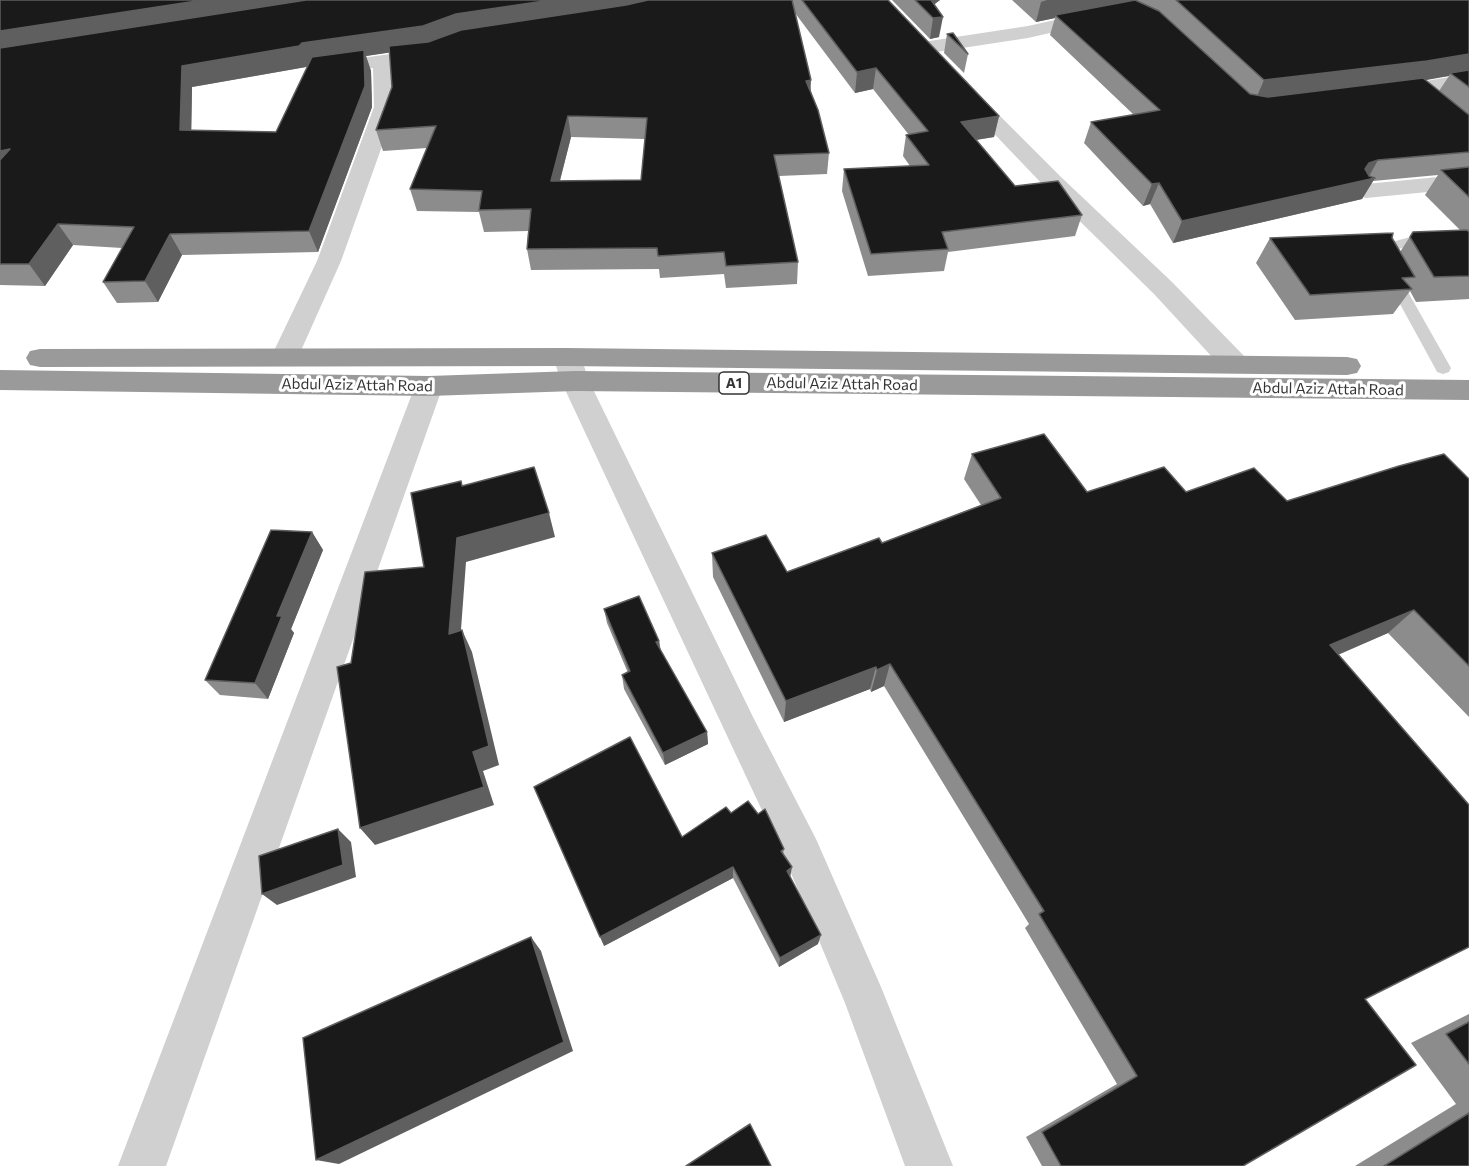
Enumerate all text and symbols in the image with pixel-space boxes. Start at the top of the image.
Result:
road number: A1 [719,372,749,394]
street label: Abdul Aziz Attah Road [766,374,918,394]
street label: Abdul Aziz Attah Road [281,375,433,395]
street label: Abdul Aziz Attah Road [1252,379,1404,399]

